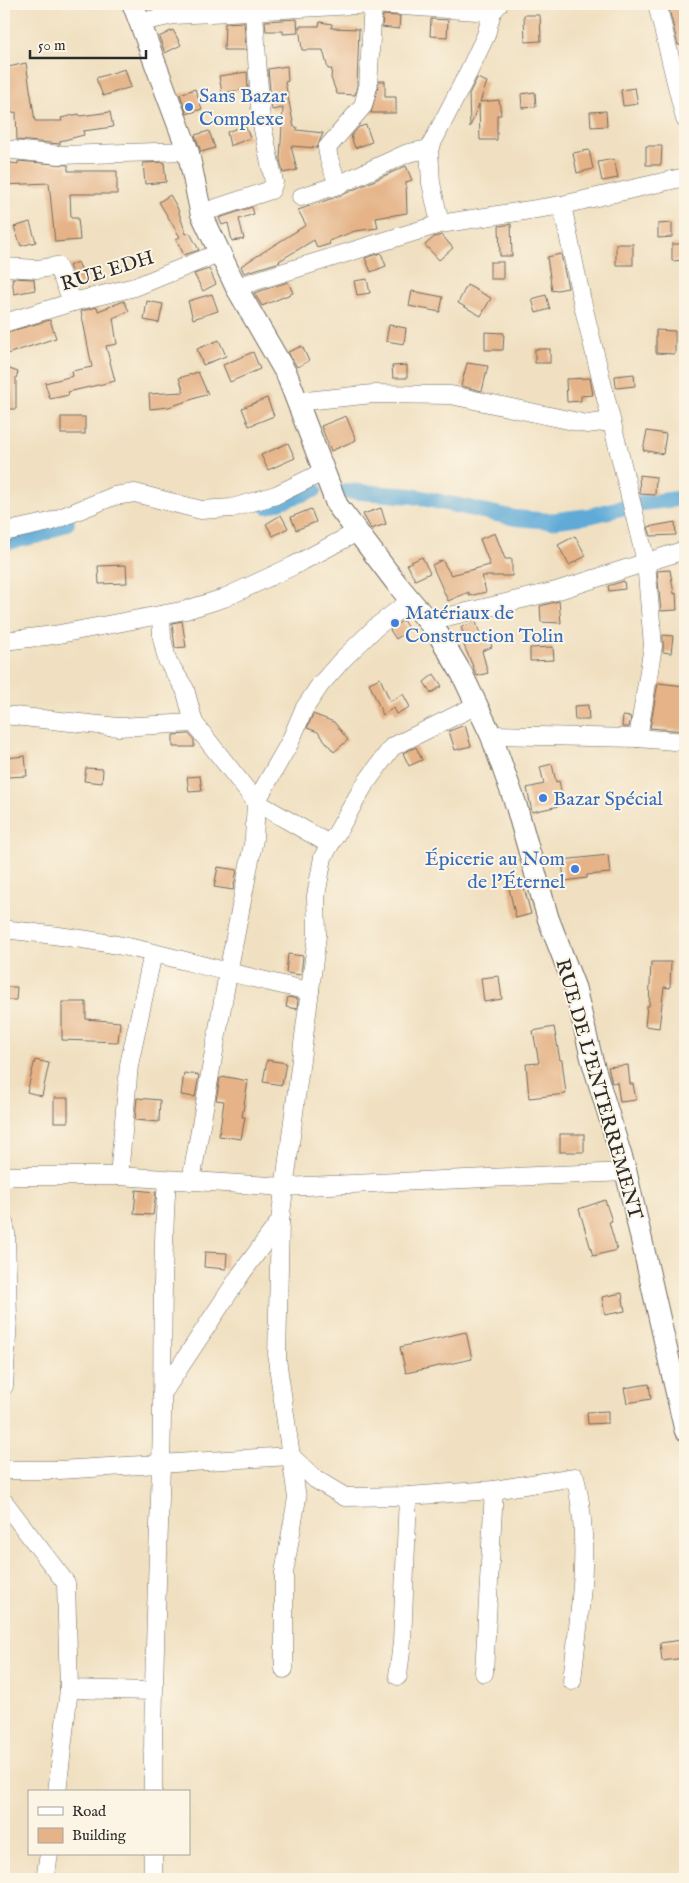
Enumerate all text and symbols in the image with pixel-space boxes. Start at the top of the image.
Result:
scale bar [30,28,146,60]
text: 50 m [38,36,66,55]
place label: Sans Bazar Complexe [199,84,288,132]
marker: Sans Bazar Complexe [183,101,195,113]
street label: RUE EDH [58,245,157,297]
place label: Matériaux de Construction Tolin [405,601,564,649]
marker: Matériaux de Construction Tolin [389,617,401,629]
place label: Bazar Spécial [553,787,663,812]
marker: Bazar Spécial [537,792,549,804]
place label: Épicerie au Nom de l'Éternel [425,847,566,895]
marker: Épicerie au Nom de l'Éternel [569,863,581,875]
street label: RUE DE L'ENTERREMENT [549,956,648,1223]
legend [28,1790,190,1856]
text: Road [72,1802,107,1821]
text: Building [72,1826,127,1845]

